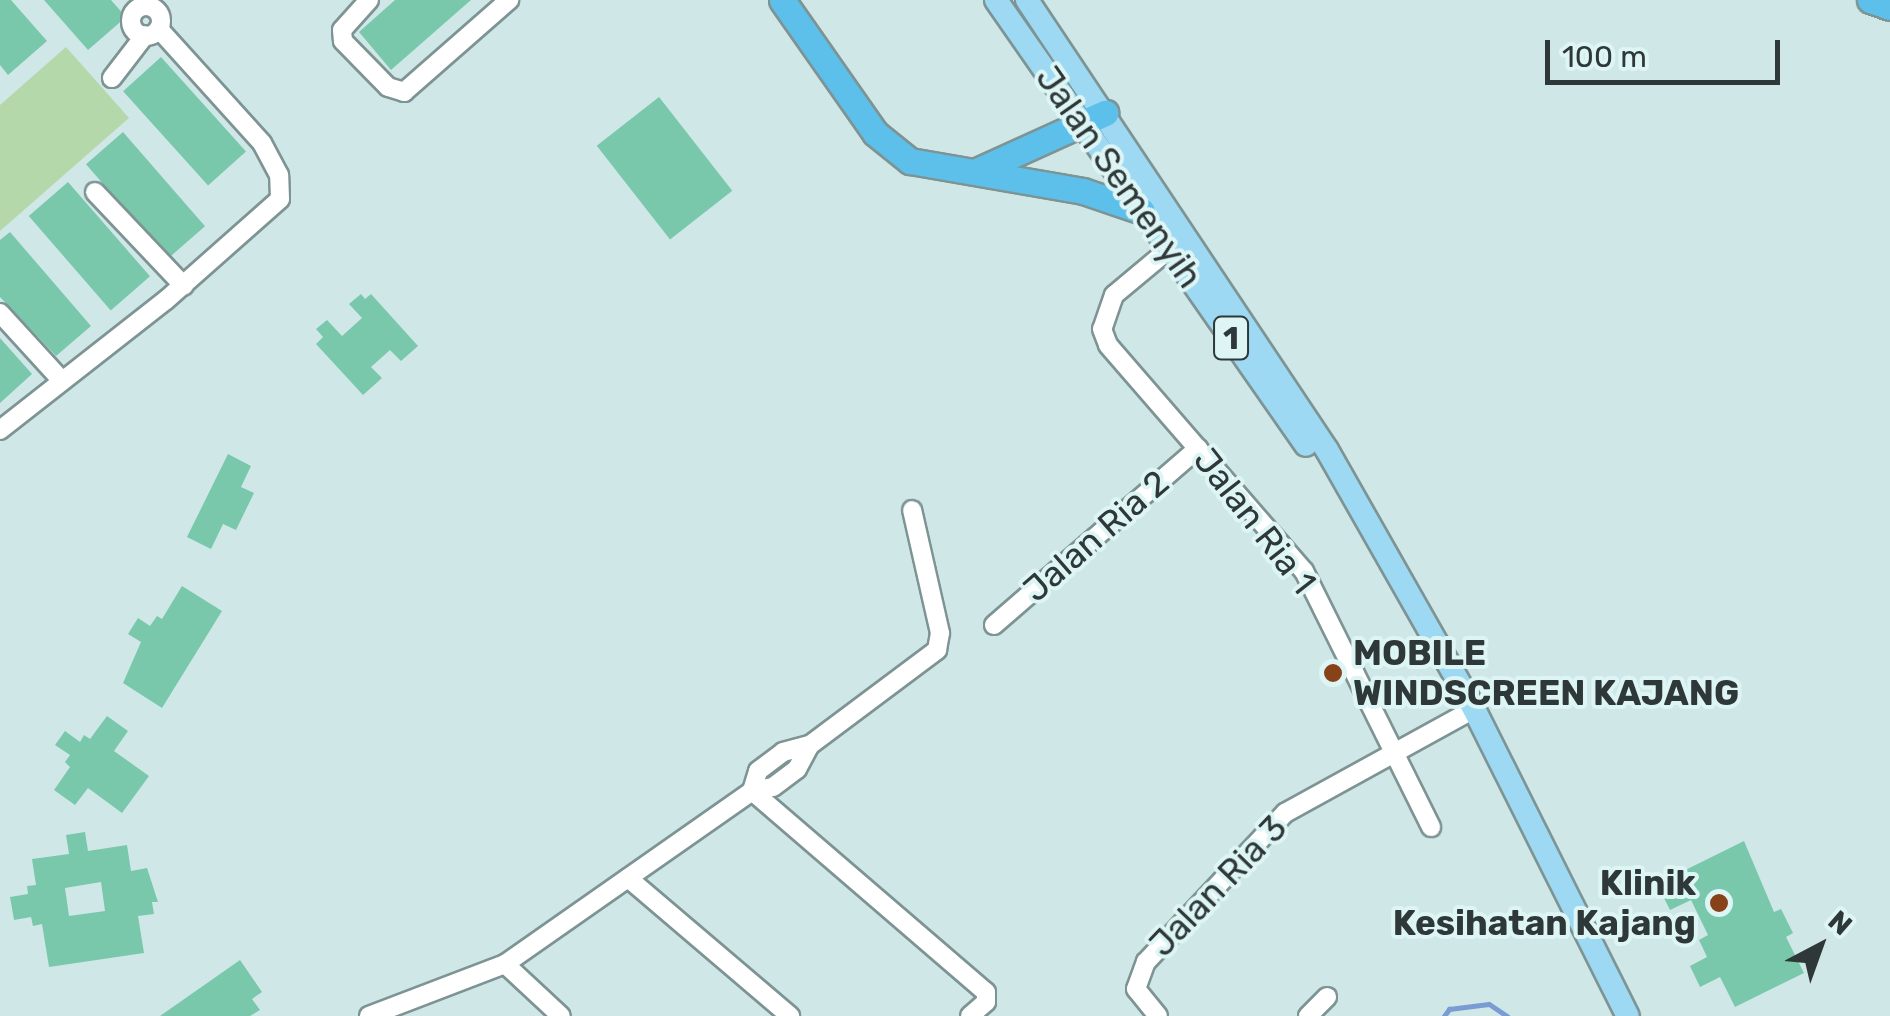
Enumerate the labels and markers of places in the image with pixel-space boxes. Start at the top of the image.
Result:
place label: MOBILE WINDSCREEN KAJANG [1353,632,1739,714]
marker: MOBILE WINDSCREEN KAJANG [1322,662,1344,684]
place label: Klinik Kesihatan Kajang [1393,862,1696,944]
marker: Klinik Kesihatan Kajang [1706,890,1732,916]

